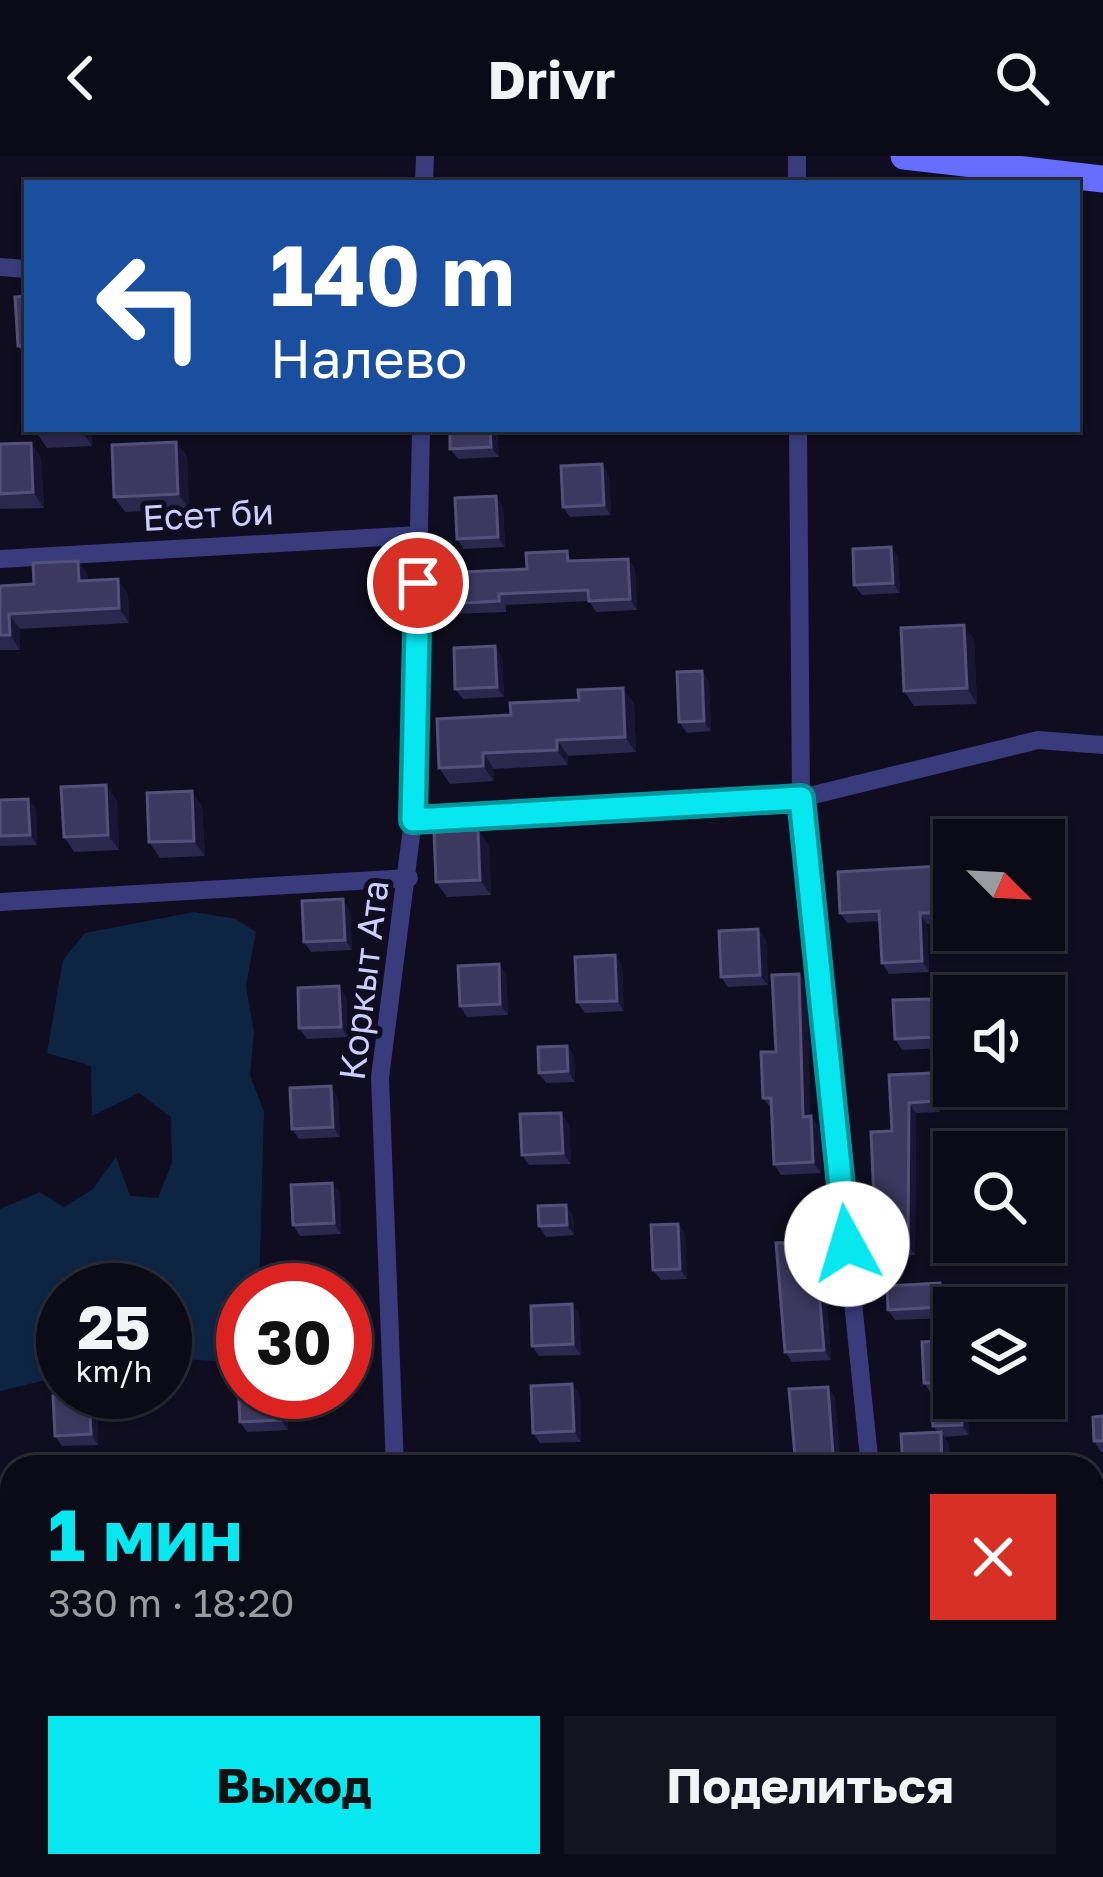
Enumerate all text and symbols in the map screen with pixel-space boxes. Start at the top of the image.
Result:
icon: back [48,45,114,111]
icon: search [989,45,1055,111]
text: Drivr [488,46,615,111]
text: 140 m [270,224,515,324]
icon: left [72,228,228,384]
text: Налево [270,325,467,390]
street label: Есет би [141,489,275,539]
pin [367,532,469,634]
icon: arrive [385,550,451,616]
north arrow [933,819,1065,951]
map controls [933,819,1065,1419]
street label: Коркыт Ата [329,878,397,1082]
button: sound [933,975,1065,1107]
button: search [933,1131,1065,1263]
position arrow [784,1181,910,1307]
speed limit sign: 30 [216,1263,372,1419]
button: layers [933,1287,1065,1419]
text: 25 [77,1290,151,1362]
text: km/h [76,1353,152,1389]
text: 1 мин [48,1490,243,1577]
button: close [930,1494,1056,1620]
text: 330 m · 18:20 [48,1579,294,1626]
button: Выход [48,1716,540,1854]
button: Поделиться [564,1716,1056,1854]

